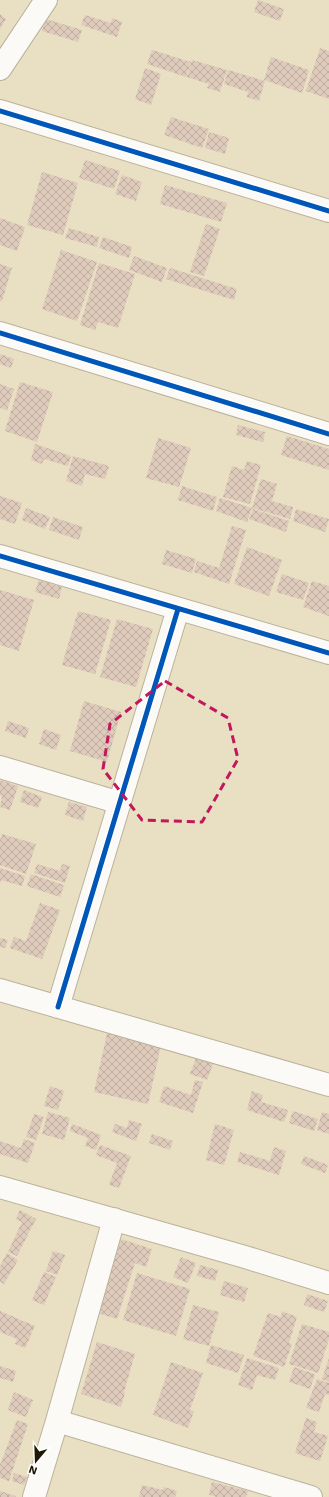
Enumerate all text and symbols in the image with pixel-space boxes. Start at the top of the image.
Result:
north arrow [16,1441,56,1481]
text: N [27,1463,39,1477]

